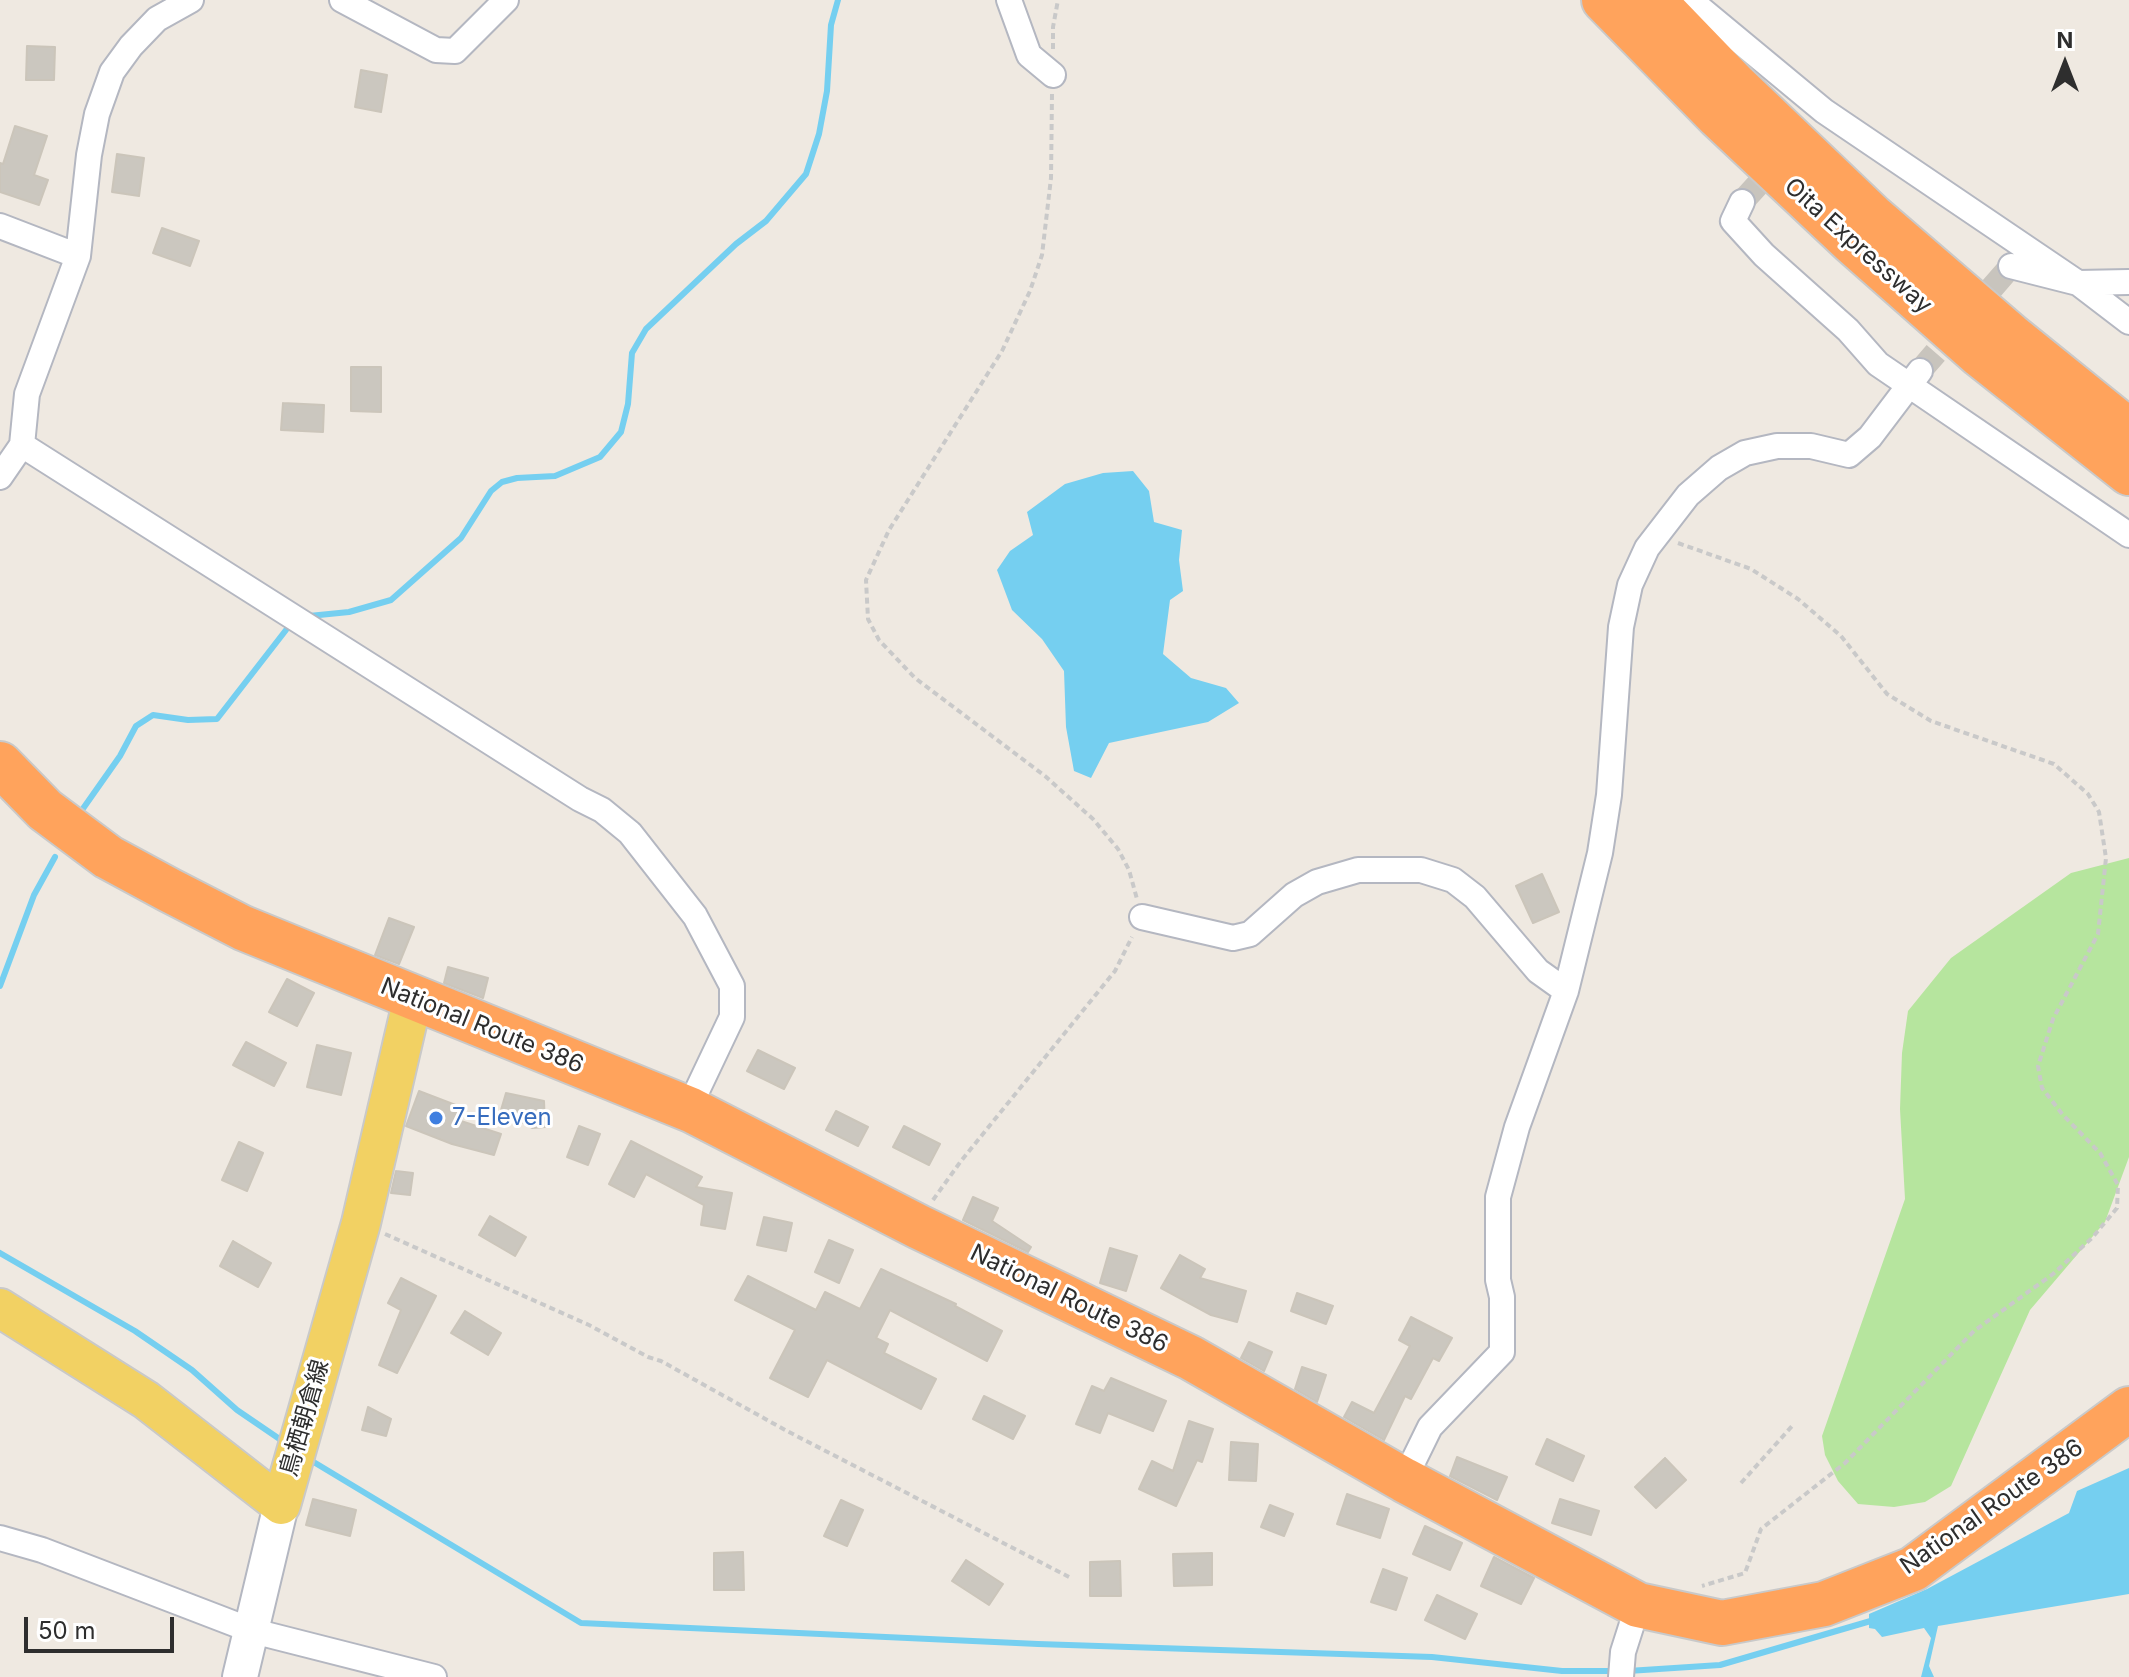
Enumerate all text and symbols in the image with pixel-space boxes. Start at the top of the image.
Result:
north arrow [2025,24,2105,104]
text: N [2057,27,2073,53]
street label: Oita Expressway [1778,172,1938,320]
street label: National Route 386 [376,972,588,1080]
place label: 7-Eleven [452,1104,552,1132]
marker: 7-Eleven [427,1109,445,1127]
street label: National Route 386 [965,1239,1173,1359]
street label: 鳥栖朝倉線 [275,1356,335,1480]
street label: National Route 386 [1895,1433,2089,1581]
scale bar [28,1601,178,1651]
text: 50 m [38,1616,96,1645]

